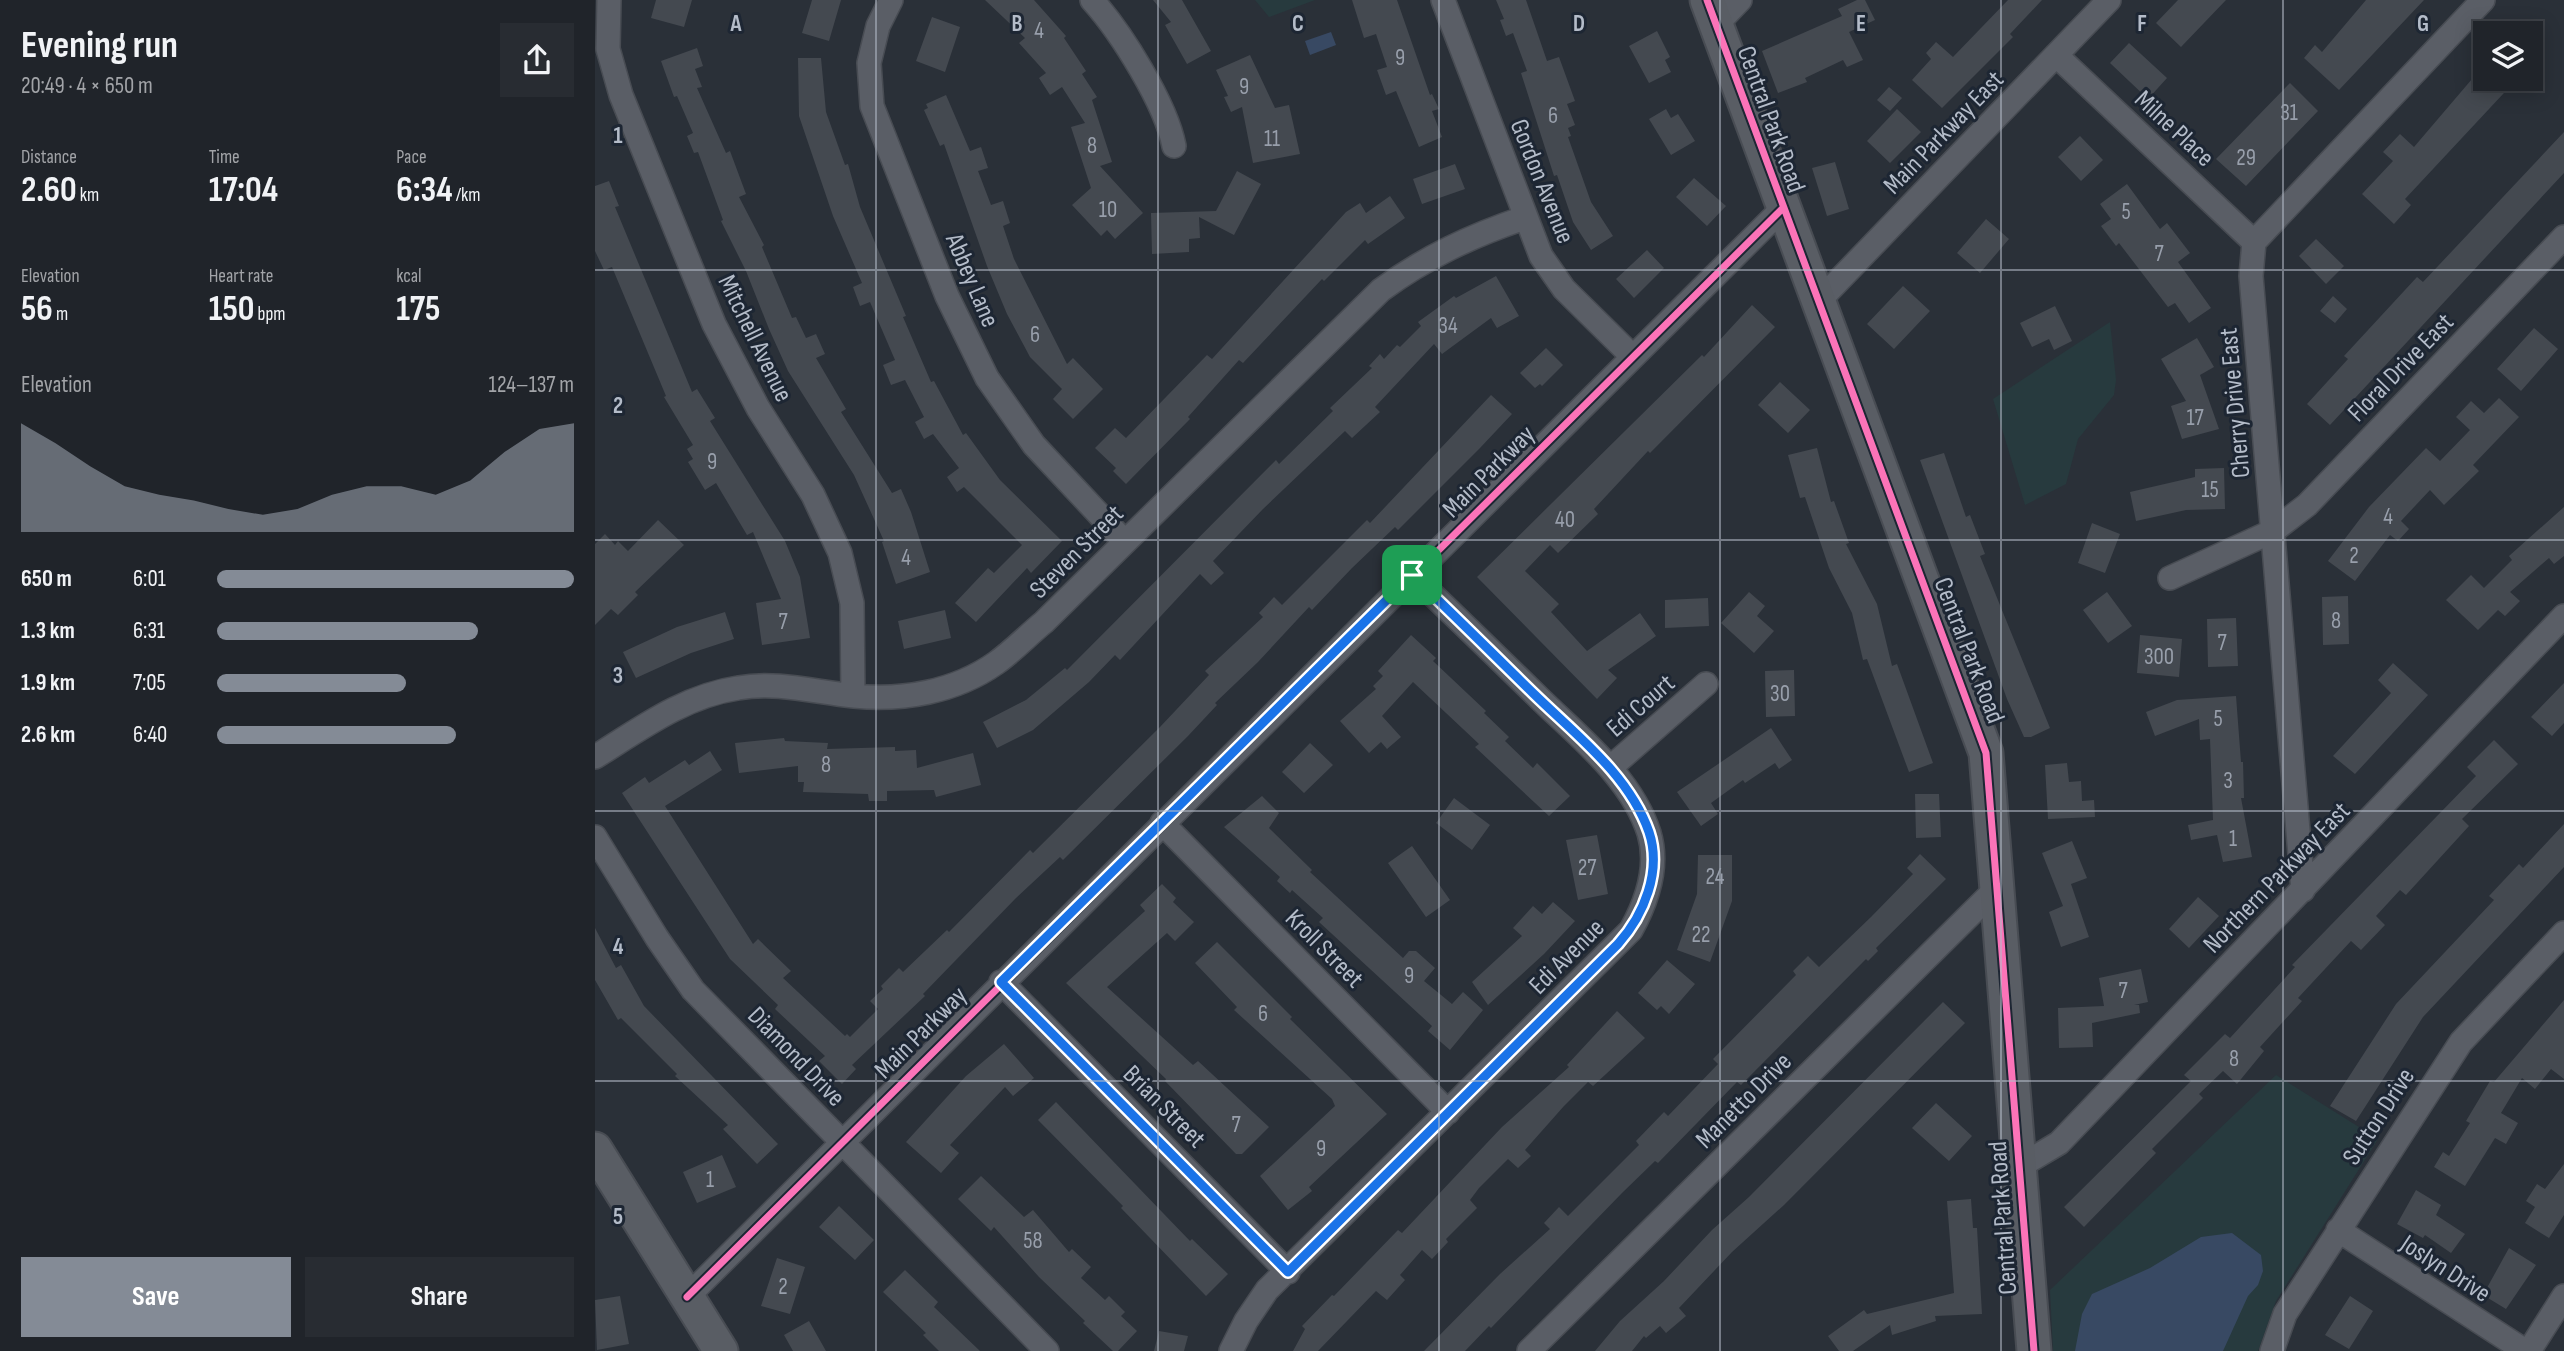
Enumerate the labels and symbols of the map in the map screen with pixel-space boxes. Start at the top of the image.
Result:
text: A [730,10,743,38]
text: B [1012,10,1023,38]
text: C [1292,10,1304,38]
text: D [1573,10,1585,38]
text: E [1856,10,1866,38]
text: F [2137,10,2147,38]
text: G [2417,10,2429,38]
house number: 4 [1034,17,1044,45]
street label: Central Park Road [1730,42,1811,197]
house number: 9 [1395,44,1405,72]
street label: Main Parkway East [1878,65,2011,201]
house number: 9 [1239,73,1249,101]
street label: Milne Place [2128,85,2220,174]
house number: 31 [2280,99,2298,127]
house number: 6 [1548,102,1558,130]
street label: Gordon Avenue [1503,115,1581,248]
text: 1 [613,122,623,150]
house number: 11 [1264,125,1280,153]
house number: 8 [1087,132,1097,160]
house number: 29 [2236,144,2256,172]
house number: 10 [1099,196,1117,224]
house number: 5 [2121,198,2131,226]
street label: Abbey Lane [938,228,1005,332]
house number: 7 [2154,240,2164,268]
street label: Mitchell Avenue [711,270,799,407]
street label: Floral Drive East [2342,307,2460,429]
house number: 34 [1438,312,1458,340]
house number: 6 [1030,321,1040,349]
street label: Cherry Drive East [2213,326,2257,479]
text: 2 [613,392,623,420]
house number: 17 [2186,404,2204,432]
street label: Main Parkway [1436,419,1542,525]
house number: 9 [707,448,717,476]
house number: 15 [2201,476,2219,504]
street label: Steven Street [1024,499,1130,605]
house number: 4 [2383,503,2393,531]
house number: 40 [1555,506,1575,534]
house number: 2 [2349,542,2359,570]
house number: 4 [901,544,911,572]
pin [1382,545,1442,605]
street label: Central Park Road [1927,573,2011,728]
house number: 8 [2331,607,2341,635]
house number: 7 [778,608,788,636]
house number: 7 [2217,629,2227,657]
house number: 300 [2144,643,2174,671]
text: 3 [613,662,623,690]
street label: Edi Court [1601,668,1681,744]
house number: 30 [1770,680,1790,708]
house number: 5 [2213,705,2223,733]
house number: 8 [821,751,831,779]
house number: 3 [2223,767,2233,795]
street label: Northern Parkway East [2197,796,2357,960]
house number: 1 [2229,825,2237,853]
house number: 27 [1578,854,1596,882]
house number: 24 [1706,863,1725,891]
street label: Kroll Street [1278,903,1370,995]
street label: Edi Avenue [1523,913,1611,1001]
house number: 22 [1692,921,1710,949]
text: 4 [613,933,624,961]
house number: 9 [1404,962,1414,990]
house number: 7 [2118,977,2128,1005]
street label: Main Parkway [868,980,974,1086]
house number: 6 [1258,1000,1268,1028]
street label: Diamond Drive [741,1001,851,1113]
house number: 8 [2229,1045,2239,1073]
street label: Manetto Drive [1690,1047,1798,1155]
street label: Brian Street [1116,1059,1212,1155]
street label: Sutton Drive [2337,1063,2422,1171]
house number: 7 [1231,1111,1241,1139]
house number: 9 [1316,1135,1326,1163]
street label: Central Park Road [1983,1140,2024,1296]
house number: 1 [706,1166,714,1194]
text: 5 [613,1203,623,1231]
house number: 58 [1023,1227,1043,1255]
street label: Joslyn Drive [2394,1228,2496,1310]
house number: 2 [778,1273,788,1301]

